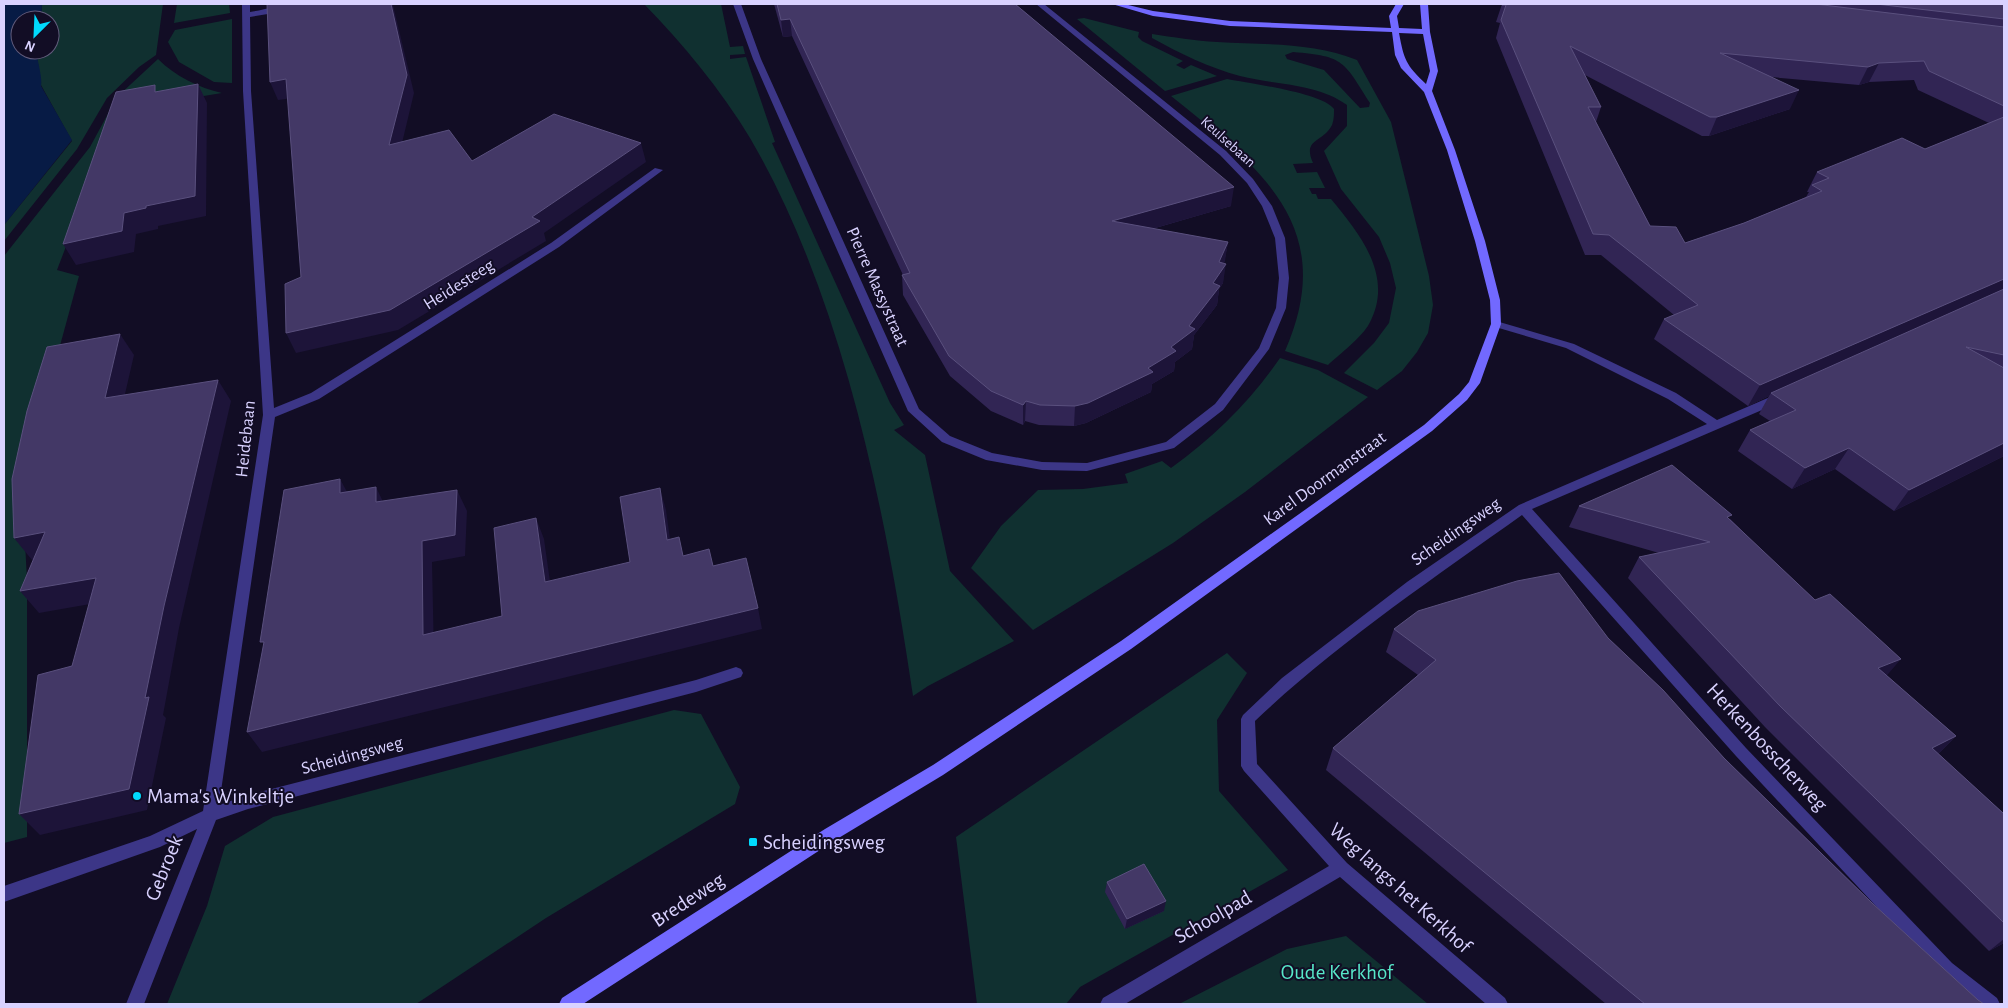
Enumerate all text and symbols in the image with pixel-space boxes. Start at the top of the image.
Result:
north arrow [10,10,60,60]
text: N [23,38,37,54]
street label: Keulsebaan [1198,114,1258,170]
street label: Pierre Massystraat [843,225,911,350]
street label: Heidesteeg [420,256,498,314]
street label: Heidebaan [233,400,259,478]
street label: Karel Doormanstraat [1260,429,1390,529]
street label: Scheidingsweg [1408,495,1504,569]
street label: Herkenbosscherweg [1703,679,1832,815]
street label: Scheidingsweg [299,734,405,778]
place label: Mama's Winkeltje [147,786,294,807]
marker: Mama's Winkeltje [131,790,143,802]
street label: Weg langs het Kerkhof [1325,819,1476,958]
street label: Gebroek [141,832,187,904]
place label: Scheidingsweg [763,832,885,853]
marker: Scheidingsweg [747,836,759,848]
street label: Bredeweg [648,869,729,931]
street label: Schoolpad [1171,886,1255,947]
park label: Oude Kerkhof [1281,962,1395,983]

